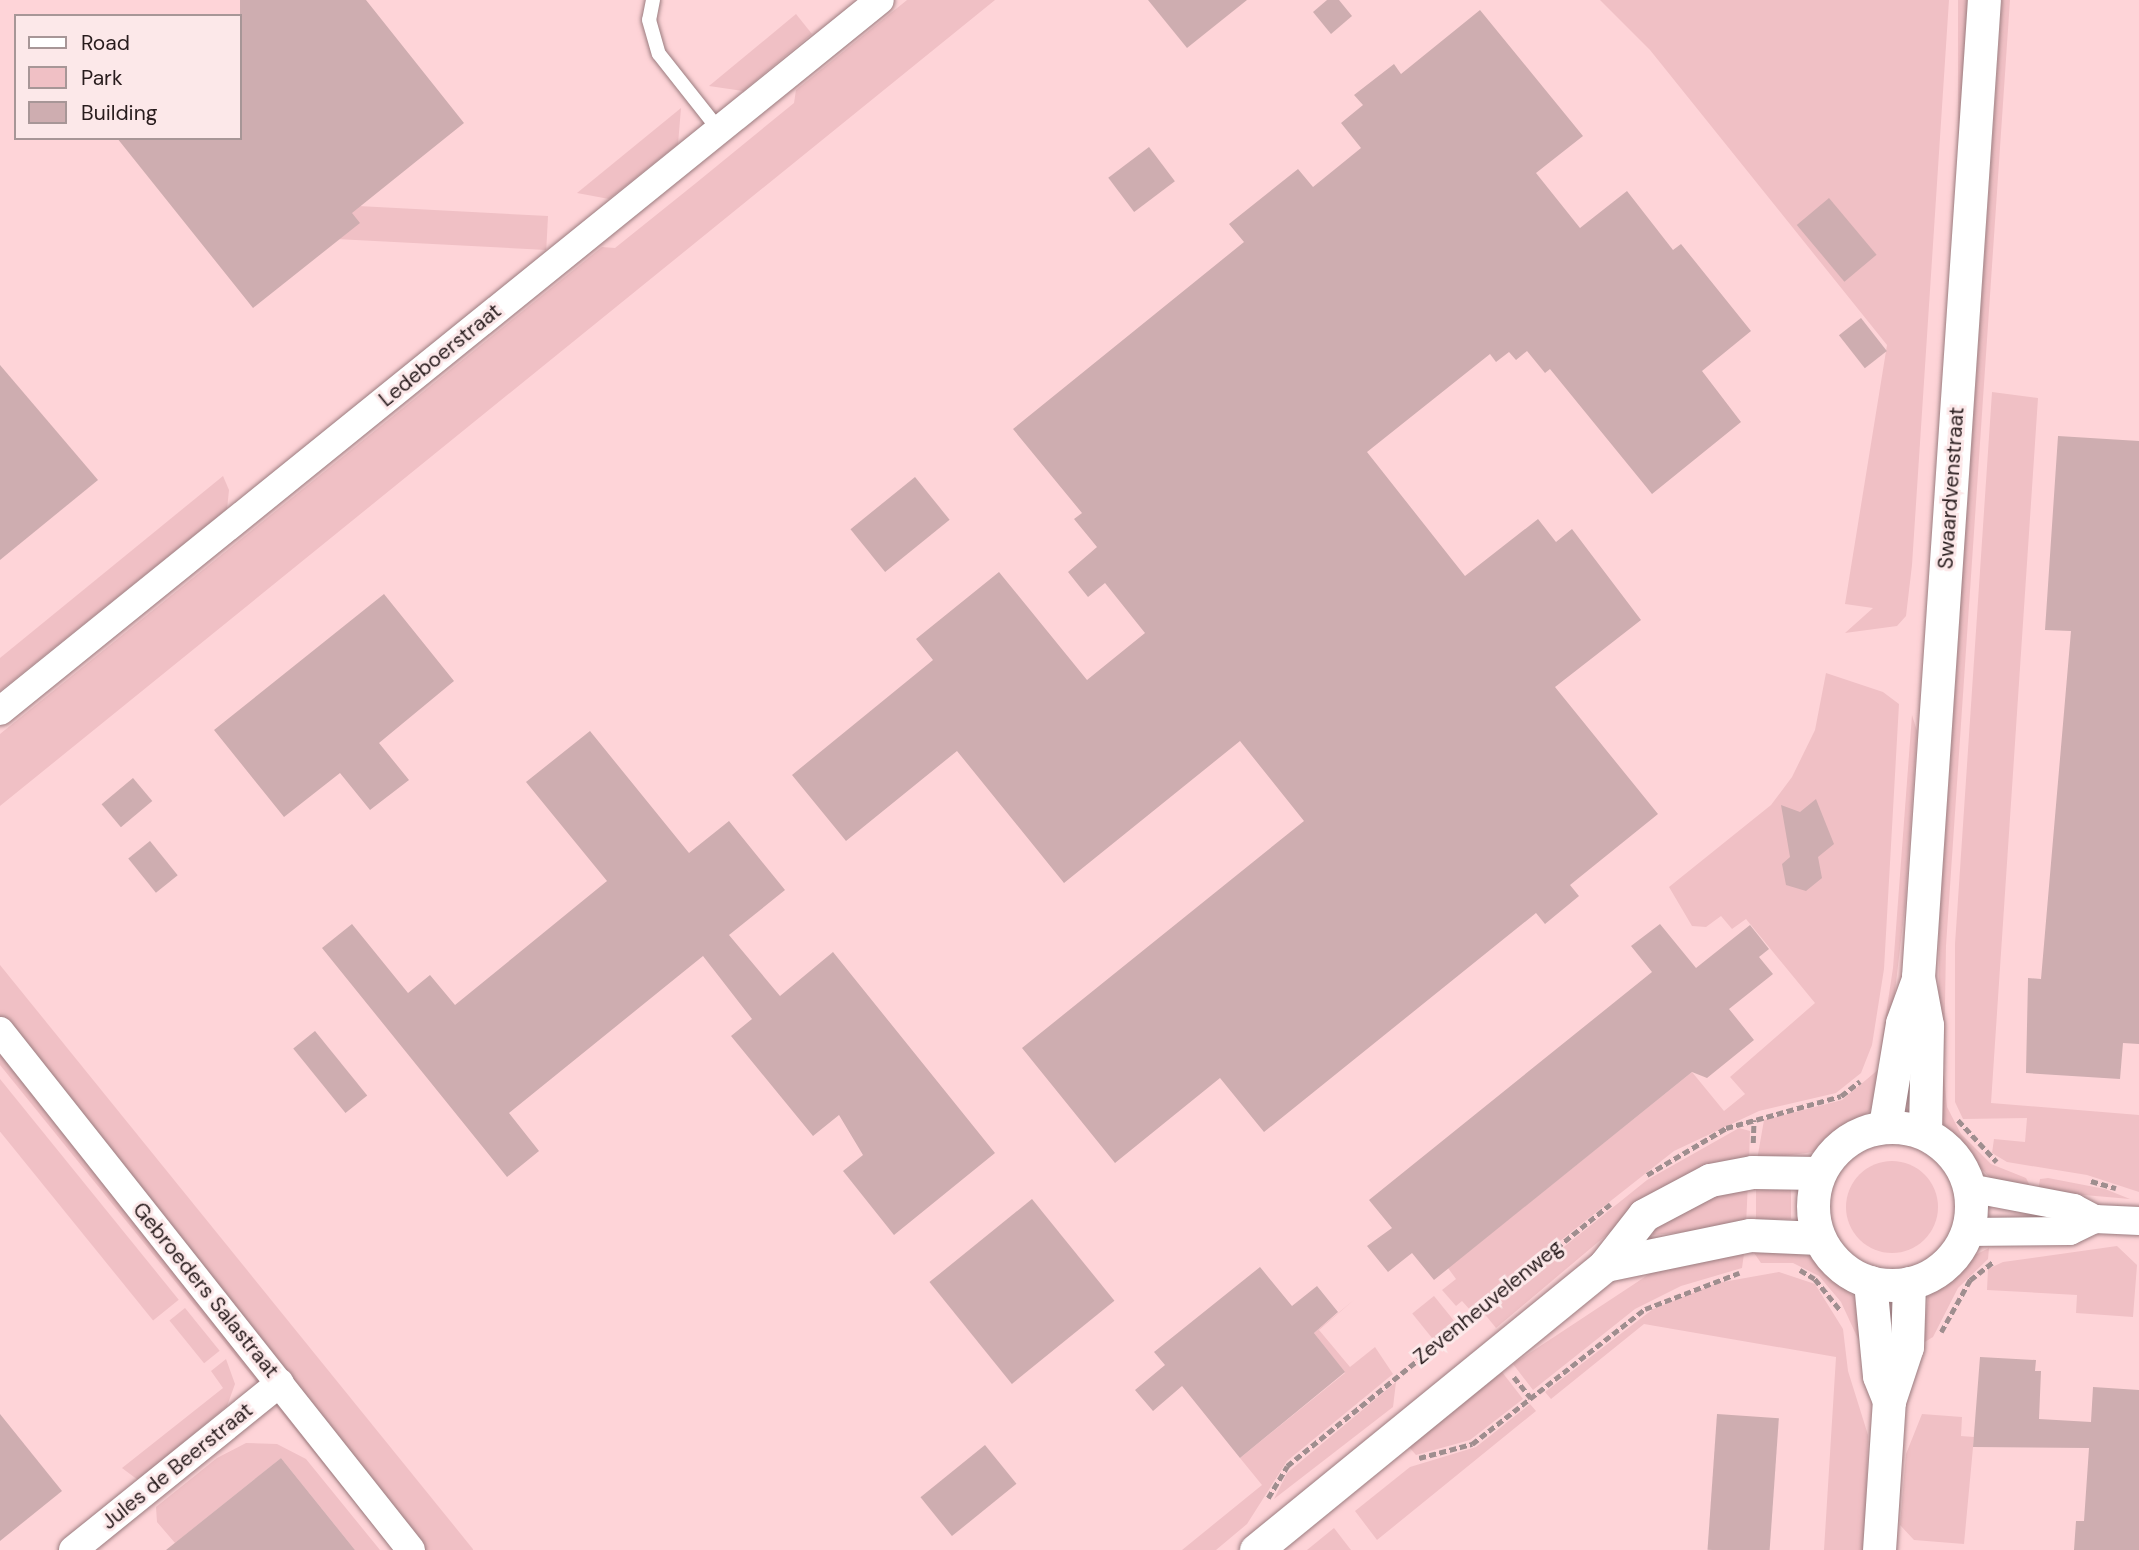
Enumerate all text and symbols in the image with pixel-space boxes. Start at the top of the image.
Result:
legend [14,14,242,140]
text: Road [81,29,130,57]
text: Park [81,64,122,92]
text: Building [81,99,157,127]
street label: Ledeboerstraat [374,298,506,412]
street label: Swaardvenstraat [1933,406,1969,570]
street label: Gebroeders Salastraat [128,1197,284,1383]
street label: Zevenheuvelenweg [1409,1234,1567,1370]
street label: Jules de Beerstraat [96,1397,258,1535]

